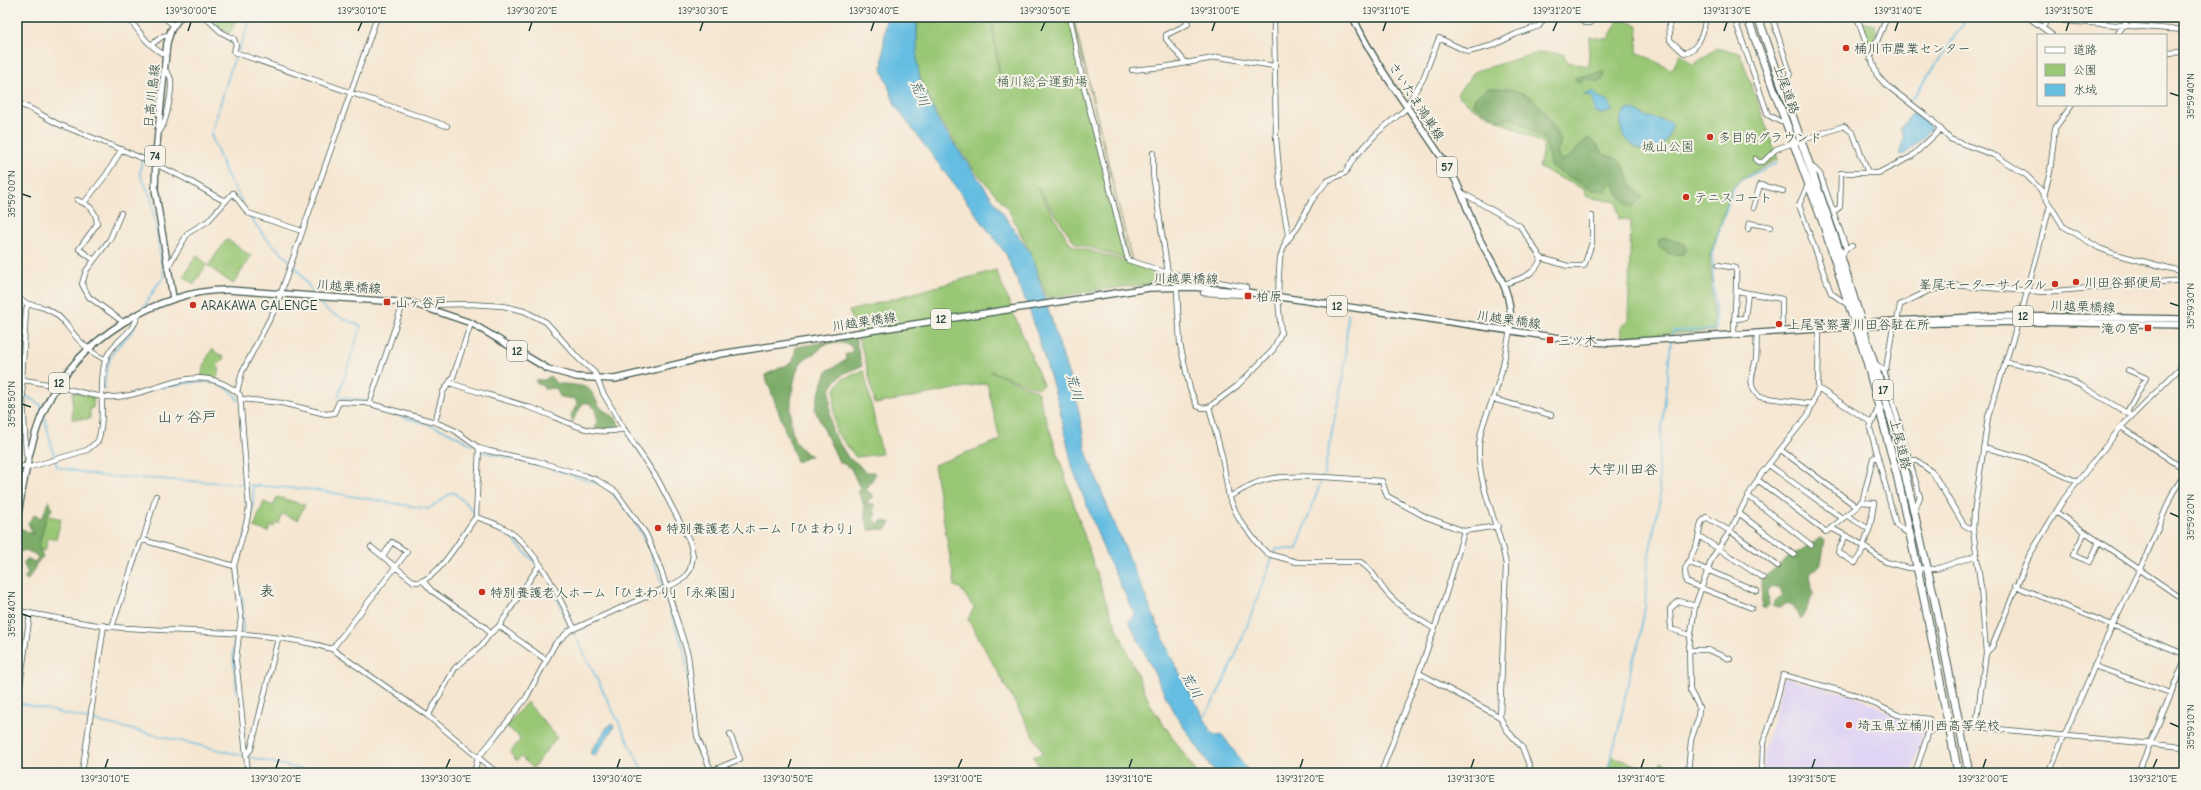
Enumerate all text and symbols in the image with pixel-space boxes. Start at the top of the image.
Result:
text: 139°30'00"E [166,5,216,17]
text: 139°30'10"E [338,5,386,17]
text: 139°30'20"E [507,5,557,17]
text: 139°30'30"E [678,5,728,17]
text: 139°30'40"E [849,5,899,17]
text: 139°30'50"E [1020,5,1070,17]
text: 139°31'00"E [1191,5,1239,17]
text: 139°31'10"E [1363,5,1409,17]
text: 139°31'20"E [1533,5,1581,17]
text: 139°31'30"E [1703,5,1751,17]
text: 139°31'40"E [1874,5,1922,17]
text: 139°31'50"E [2045,5,2093,17]
legend [2037,34,2167,106]
place label: 桶川市農業センター [1854,41,1970,56]
marker: 桶川市農業センター [1841,43,1851,53]
text: 道路 [2073,43,2097,57]
street label: さいたま鴻巣線 [1386,59,1448,144]
street label: 日高川島線 [141,62,162,129]
street label: 上尾道路 [1771,62,1802,116]
text: 公園 [2073,63,2097,77]
text: 35°59'40"N [2185,73,2197,119]
park label: 桶川総合運動場 [996,74,1088,89]
water label: 荒川 [906,77,933,109]
text: 水域 [2073,83,2097,97]
place label: 多目的グラウンド [1718,130,1822,145]
marker: 多目的グラウンド [1705,132,1715,142]
park label: 城山公園 [1642,139,1694,154]
road number: 74 [145,146,165,166]
road number: 57 [1437,157,1457,177]
text: 35°59'00"N [6,170,18,218]
place label: テニスコート [1694,190,1772,205]
marker: テニスコート [1681,192,1691,202]
street label: 川越栗橋線 [1153,270,1220,287]
place label: 川田谷郵便局 [2084,275,2162,290]
street label: 川越栗橋線 [316,277,383,296]
place label: 峯尾モーターサイクル [1919,277,2047,292]
marker: 川田谷郵便局 [2071,277,2081,287]
marker: 峯尾モーターサイクル [2050,279,2060,289]
text: 35°59'30"N [2185,283,2197,329]
place label: 柏原 [1256,289,1282,304]
marker: 柏原 [1243,291,1253,301]
place label: 山ヶ谷戸 [395,295,447,310]
road number: 12 [1327,296,1347,316]
marker: 山ヶ谷戸 [382,297,392,307]
place label: ARAKAWA GALENGE [201,298,318,313]
street label: 川越栗橋線 [2050,298,2117,315]
marker: ARAKAWA GALENGE [188,300,198,310]
road number: 12 [2013,306,2033,326]
street label: 川越栗橋線 [1476,308,1543,332]
street label: 川越栗橋線 [831,309,898,334]
road number: 12 [931,309,951,329]
place label: 上尾警察署川田谷駐在所 [1787,317,1930,332]
marker: 上尾警察署川田谷駐在所 [1774,319,1784,329]
place label: 滝の宮 [2101,321,2140,336]
marker: 滝の宮 [2143,323,2153,333]
place label: 三ツ木 [1558,333,1597,348]
marker: 三ツ木 [1545,335,1555,345]
road number: 12 [507,341,527,361]
water label: 荒川 [1063,371,1086,403]
road number: 12 [49,373,69,393]
road number: 17 [1873,380,1893,400]
text: 35°58'50"N [6,381,18,427]
district label: 山ヶ谷戸 [157,408,217,426]
street label: 上尾道路 [1887,417,1914,471]
district label: 大字川田谷 [1588,461,1658,478]
text: 35°59'20"N [2185,494,2197,540]
place label: 特別養護老人ホーム「ひまわり」 [666,521,860,536]
marker: 特別養護老人ホーム「ひまわり」 [653,523,663,533]
district label: 表 [259,582,275,600]
place label: 特別養護老人ホーム「ひまわり」「永楽園」 [490,585,743,600]
marker: 特別養護老人ホーム「ひまわり」「永楽園」 [477,587,487,597]
text: 35°58'40"N [6,591,18,637]
water label: 荒川 [1177,669,1206,702]
text: 35°59'10"N [2185,704,2197,750]
place label: 埼玉県立桶川西高等学校 [1857,718,2000,733]
marker: 埼玉県立桶川西高等学校 [1844,720,1854,730]
text: 139°30'10"E [81,773,129,785]
text: 139°30'20"E [251,773,301,785]
text: 139°30'30"E [421,773,471,785]
text: 139°30'40"E [592,773,642,785]
text: 139°30'50"E [763,773,813,785]
text: 139°31'00"E [934,773,982,785]
text: 139°31'10"E [1106,773,1152,785]
text: 139°31'20"E [1276,773,1324,785]
text: 139°31'30"E [1447,773,1495,785]
text: 139°31'40"E [1617,773,1665,785]
text: 139°31'50"E [1788,773,1836,785]
text: 139°32'00"E [1958,773,2008,785]
text: 139°32'10"E [2129,773,2177,785]

